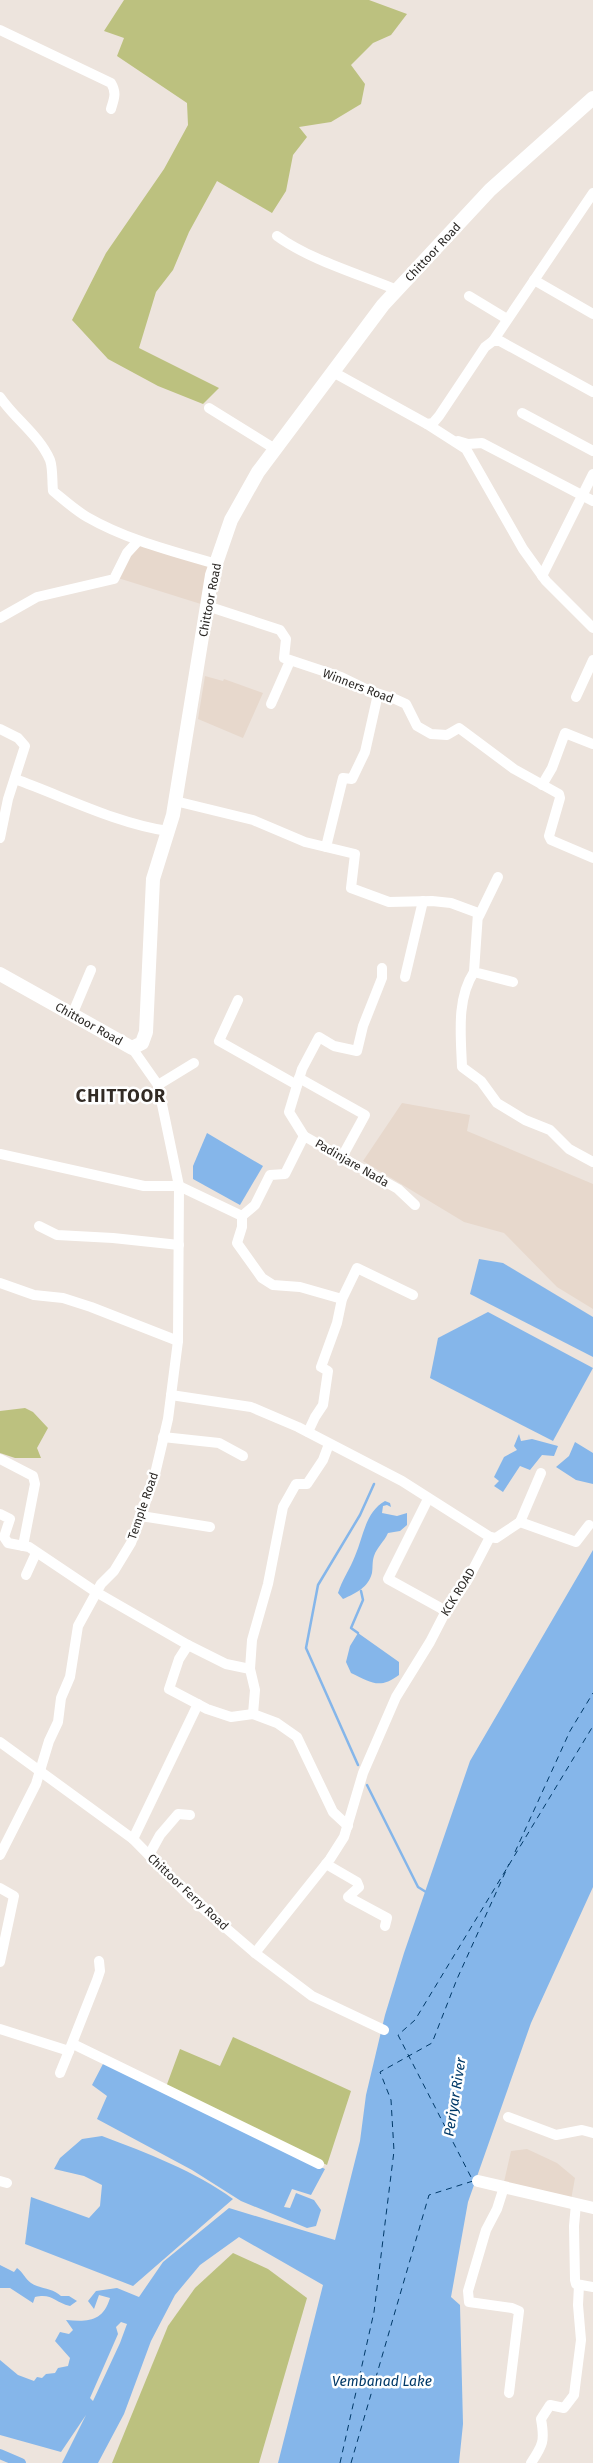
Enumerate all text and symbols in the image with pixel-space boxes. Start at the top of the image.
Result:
street label: Chittoor Road [402,220,464,284]
street label: Chittoor Road [196,562,224,638]
street label: Winners Road [321,666,395,706]
street label: Chittoor Road [53,1000,125,1048]
district label: CHITTOOR [76,1085,166,1107]
street label: Padinjare Nada [313,1136,391,1190]
street label: Temple Road [125,1470,161,1542]
street label: KCK ROAD [438,1565,478,1619]
street label: Chittoor Ferry Road [145,1851,231,1933]
water label: Periyar River [440,2056,470,2138]
water label: Vembanad Lake [332,2373,432,2390]

